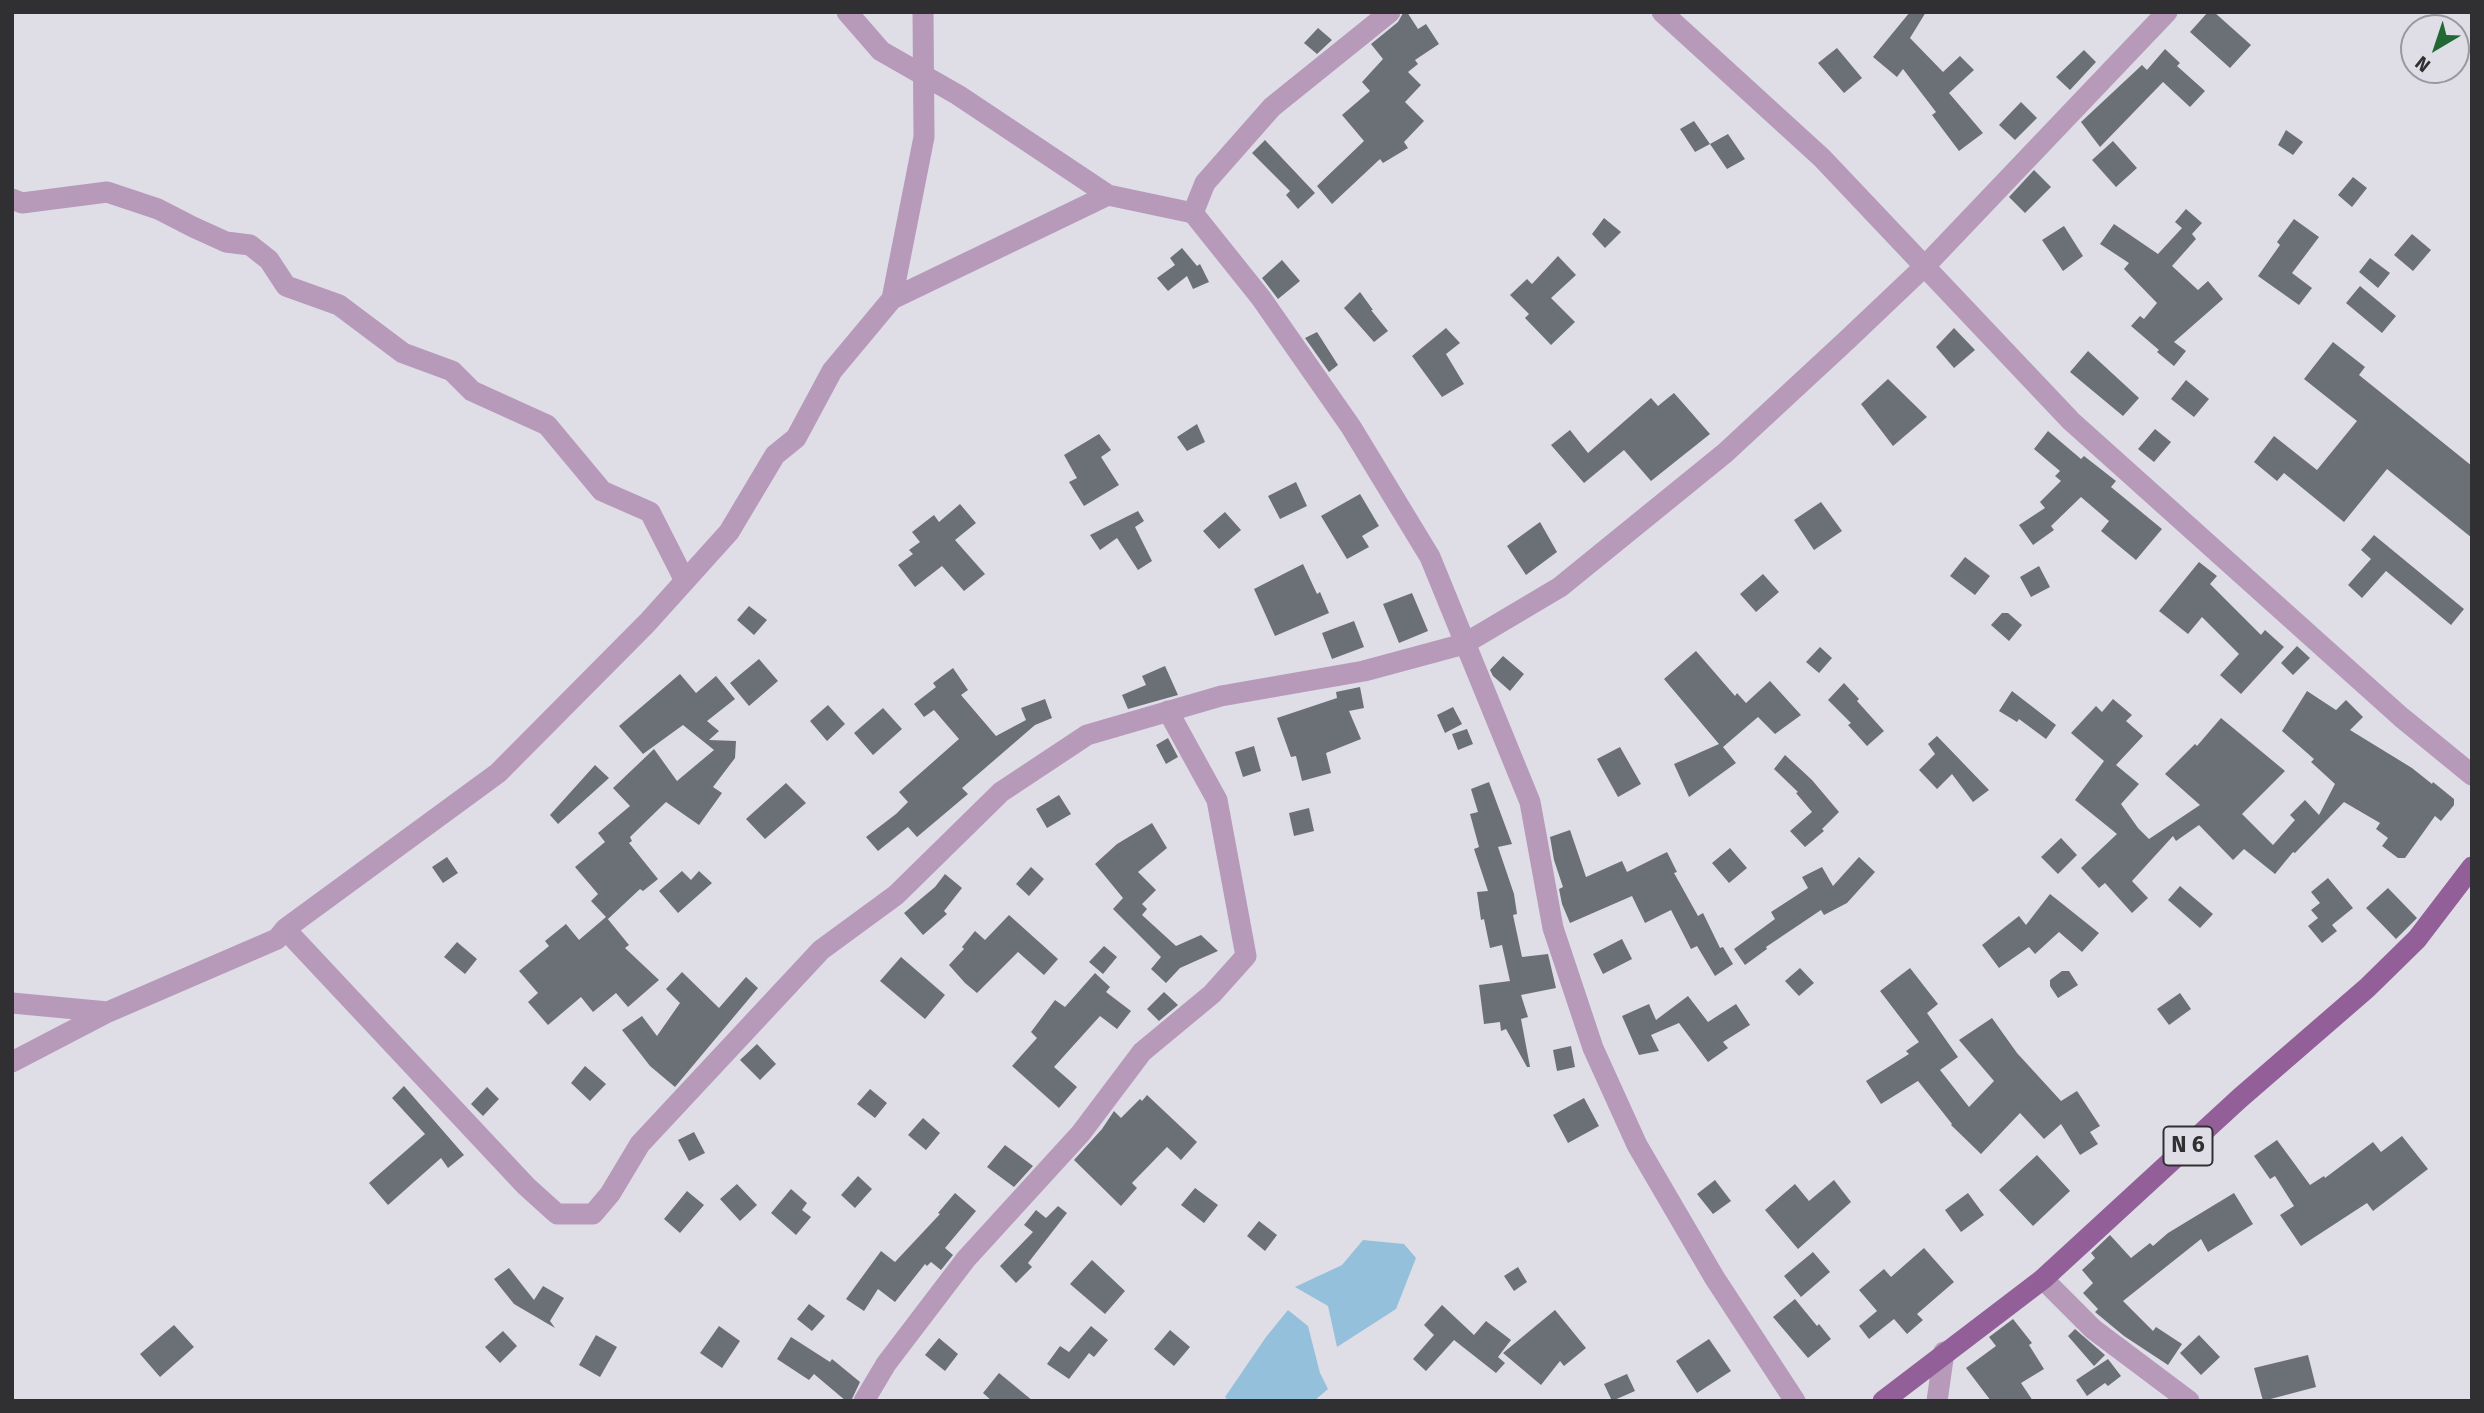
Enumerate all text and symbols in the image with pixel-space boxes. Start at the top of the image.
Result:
north arrow [2400,14,2470,84]
text: N [2411,51,2435,77]
road number: N 6 [2164,1126,2212,1166]

